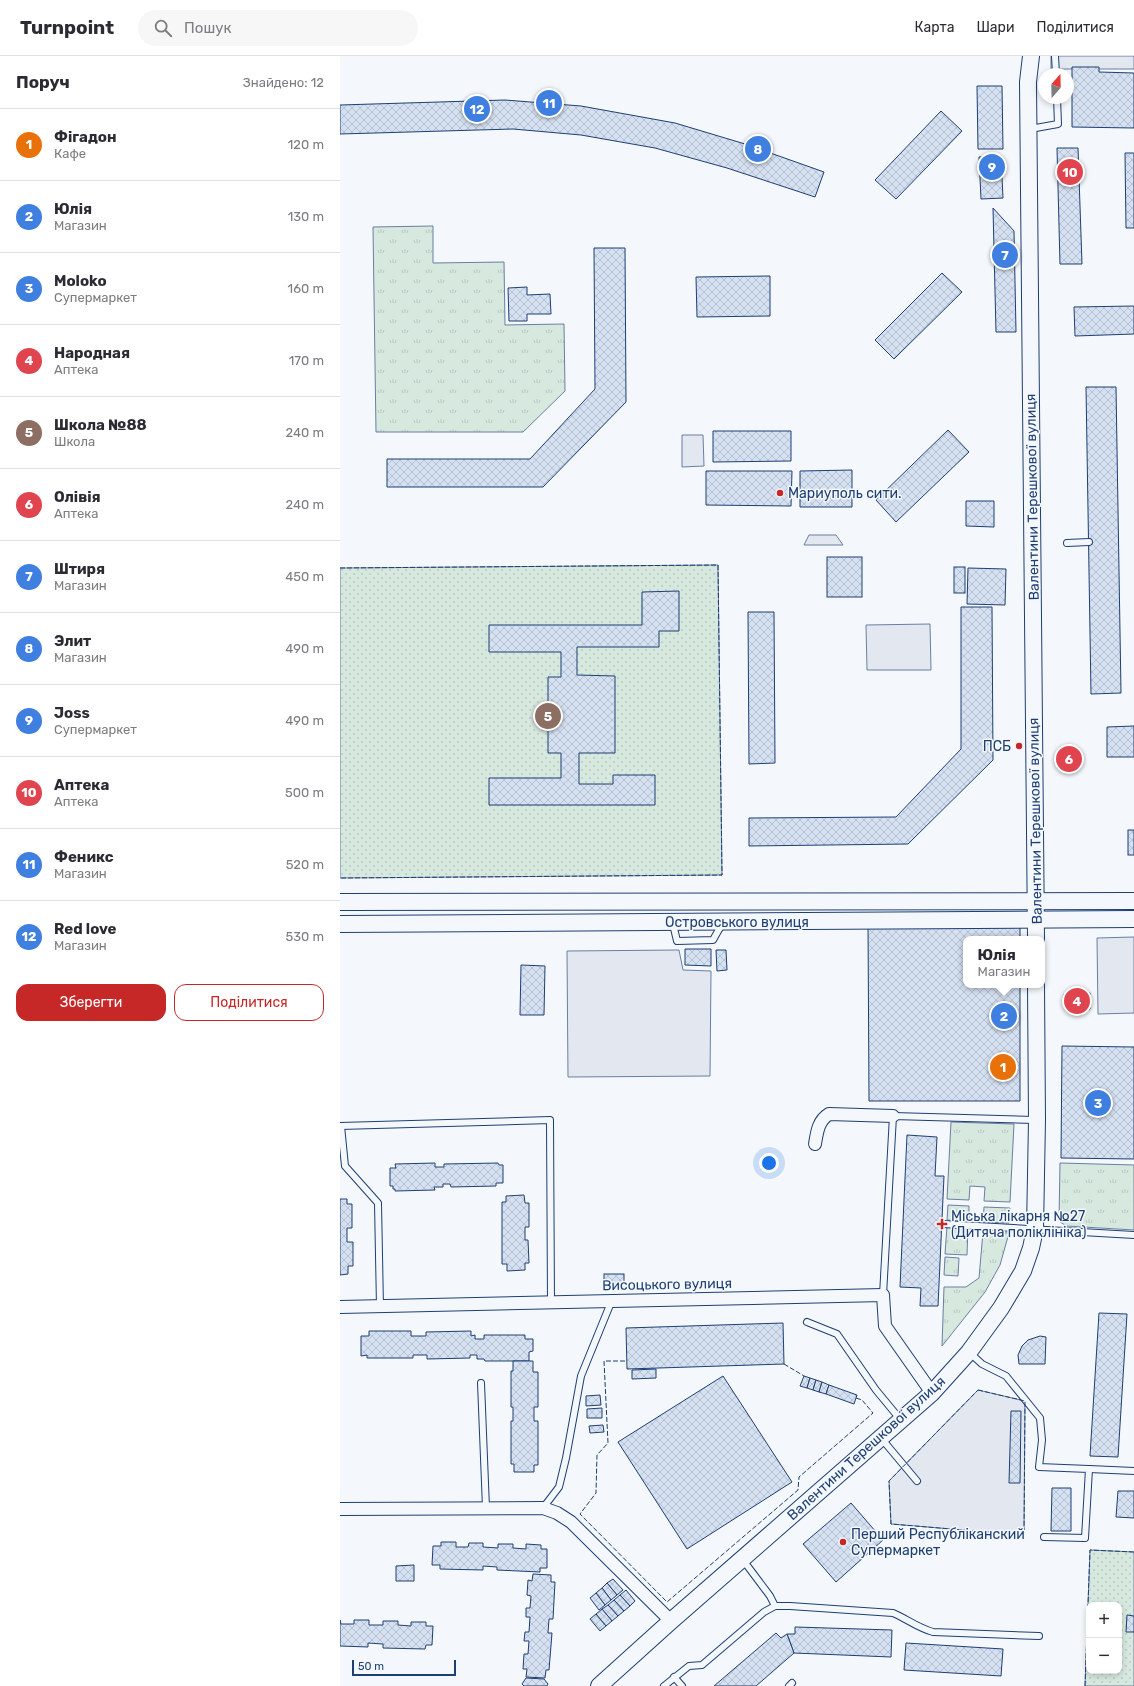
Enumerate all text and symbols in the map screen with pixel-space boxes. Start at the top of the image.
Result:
search box [138,10,418,46]
text: Turnpoint [20,16,114,39]
icon: search [152,17,174,39]
text: Пошук [184,19,231,37]
text: Карта [915,19,954,36]
text: Шари [976,19,1014,36]
text: Поділитися [1036,19,1114,36]
north arrow [1038,68,1074,104]
text: Поруч [16,72,70,92]
text: Знайдено: 12 [243,75,324,90]
pin: 11 [536,88,562,118]
pin: 12 [464,94,490,124]
text: Фігадон [54,128,117,146]
pin: 8 [745,134,771,164]
text: 1 [26,137,32,152]
text: 120 m [288,137,324,152]
text: Кафе [54,146,86,161]
pin: 9 [979,152,1005,182]
pin: 10 [1057,157,1083,187]
text: Юлія [54,200,92,218]
text: 2 [25,209,33,224]
text: 130 m [288,209,324,224]
text: Магазин [54,218,107,233]
pin: 7 [992,240,1018,270]
text: Moloko [54,272,107,290]
text: 3 [25,281,33,296]
text: 160 m [288,281,324,296]
text: Супермаркет [54,290,137,305]
text: Народная [54,344,130,362]
text: 4 [25,353,33,368]
text: 170 m [289,353,324,368]
text: Аптека [54,362,99,377]
street label: Валентини Терешкової вулиця [1022,393,1043,601]
text: Школа №88 [54,416,147,434]
text: 5 [25,425,33,440]
text: 240 m [285,425,324,440]
text: Школа [54,434,95,449]
place label: Мариуполь сити. [788,485,902,502]
text: Олівія [54,488,101,506]
marker: Мариуполь сити. [775,488,785,498]
text: 6 [25,497,33,512]
text: 240 m [285,497,324,512]
text: Аптека [54,506,99,521]
text: Штиря [54,560,105,578]
text: 7 [25,569,33,584]
text: 450 m [285,569,324,584]
text: Магазин [54,578,107,593]
text: Элит [54,632,91,650]
text: 8 [25,641,33,656]
text: 490 m [285,641,324,656]
text: Магазин [54,650,107,665]
pin: 5 [535,701,561,731]
text: Joss [54,704,90,722]
text: 9 [25,713,33,728]
text: 490 m [285,713,324,728]
street label: Валентини Терешкової вулиця [1025,717,1046,925]
text: Супермаркет [54,722,137,737]
place label: ПСБ [983,738,1011,755]
marker: ПСБ [1014,741,1024,751]
pin: 6 [1056,744,1082,774]
text: Аптека [54,776,109,794]
text: 10 [21,785,37,800]
text: 500 m [285,785,324,800]
text: Аптека [54,794,99,809]
text: Феникс [54,848,114,866]
text: 11 [23,857,35,872]
text: 520 m [286,857,324,872]
text: Магазин [54,866,107,881]
street label: Островського вулиця [665,914,809,931]
text: Red love [54,920,117,938]
text: 12 [22,929,36,944]
text: 530 m [285,929,324,944]
popup [963,936,1045,988]
text: Магазин [54,938,107,953]
text: Юлія [978,946,1016,964]
text: Магазин [978,964,1030,979]
button: Зберегти [16,984,166,1021]
button: Поділитися [174,984,324,1021]
pin: 4 [1064,986,1090,1016]
pin: 2 [991,1001,1017,1031]
pin: 1 [990,1052,1016,1082]
pin: 3 [1085,1088,1111,1118]
your location [759,1153,779,1173]
place label: Міська лікарня №27 (Дитяча поліклініка) [951,1208,1086,1241]
marker: Міська лікарня №27 (Дитяча поліклініка) [936,1218,948,1230]
street label: Висоцького вулиця [602,1275,732,1294]
street label: Валентини Терешкової вулиця [784,1373,949,1524]
place label: Перший Республiканский Супермаркет [851,1526,1025,1559]
marker: Перший Республiканский Супермаркет [838,1537,848,1547]
map controls [1086,1602,1122,1674]
button: + [1086,1602,1122,1638]
button: − [1086,1638,1122,1674]
scale bar [352,1658,456,1677]
text: 50 m [358,1660,384,1673]

